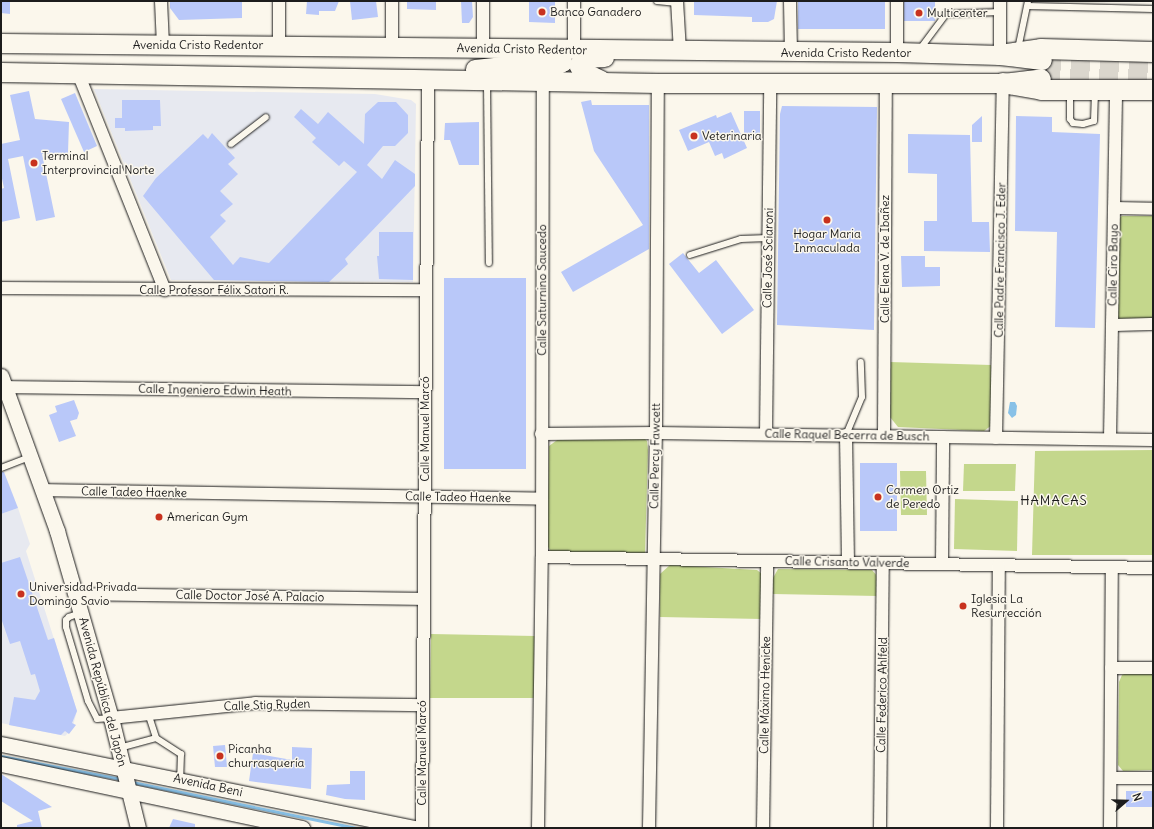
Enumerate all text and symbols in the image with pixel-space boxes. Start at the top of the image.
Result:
place label: Banco Ganadero [550,5,642,19]
place label: Multicenter [927,6,988,20]
marker: Banco Ganadero [537,7,547,17]
marker: Multicenter [914,8,924,18]
street label: Avenida Cristo Redentor [133,38,263,52]
street label: Avenida Cristo Redentor [457,41,587,57]
street label: Avenida Cristo Redentor [781,46,911,60]
place label: Veterinaria [702,129,762,143]
marker: Veterinaria [689,131,699,141]
place label: Terminal Interprovincial Norte [42,149,154,177]
marker: Terminal Interprovincial Norte [29,158,39,168]
street label: Calle Padre Francisco J. Eder [991,182,1009,338]
street label: Calle Elena V. de Ibañez [878,195,892,323]
street label: Calle José Sciaroni [760,208,776,308]
marker: Hogar Maria Inmaculada [822,215,832,225]
street label: Calle Saturnino Saucedo [535,224,549,356]
street label: Calle Ciro Bayo [1105,224,1121,306]
place label: Hogar Maria Inmaculada [793,227,861,255]
street label: Calle Profesor Félix Satori R. [139,283,289,297]
street label: Calle Manuel Marcó [418,376,432,482]
street label: Calle Ingeniero Edwin Heath [138,381,292,399]
street label: Calle Percy Fawcett [647,403,663,509]
street label: Calle Raquel Becerra de Busch [764,426,930,444]
place label: Carmen Ortiz de Peredo [886,483,959,511]
street label: Calle Tadeo Haenke [81,484,187,500]
street label: Calle Tadeo Haenke [405,489,511,505]
marker: Carmen Ortiz de Peredo [873,492,883,502]
district label: HAMACAS [1020,493,1088,509]
place label: American Gym [167,510,248,524]
marker: American Gym [154,512,164,522]
street label: Calle Crisanto Valverde [785,554,909,570]
place label: Universidad Privada Domingo Savio [29,580,137,608]
street label: Calle Doctor José A. Palacio [176,588,324,604]
marker: Universidad Privada Domingo Savio [16,589,26,599]
place label: Iglesia La Resurrección [971,592,1042,620]
marker: Iglesia La Resurrección [958,601,968,611]
street label: Avenida República del Japón [76,616,130,768]
street label: Calle Máximo Henicke [757,636,773,754]
street label: Calle Federico Ahlfeld [874,637,890,753]
street label: Calle Stig Ryden [223,696,311,714]
street label: Calle Manuel Marcó [415,700,429,806]
place label: Picanha churrasquería [228,742,304,770]
marker: Picanha churrasquería [215,751,225,761]
street label: Avenida Beni [172,771,244,799]
north arrow [1106,781,1146,821]
text: N [1129,791,1145,803]

